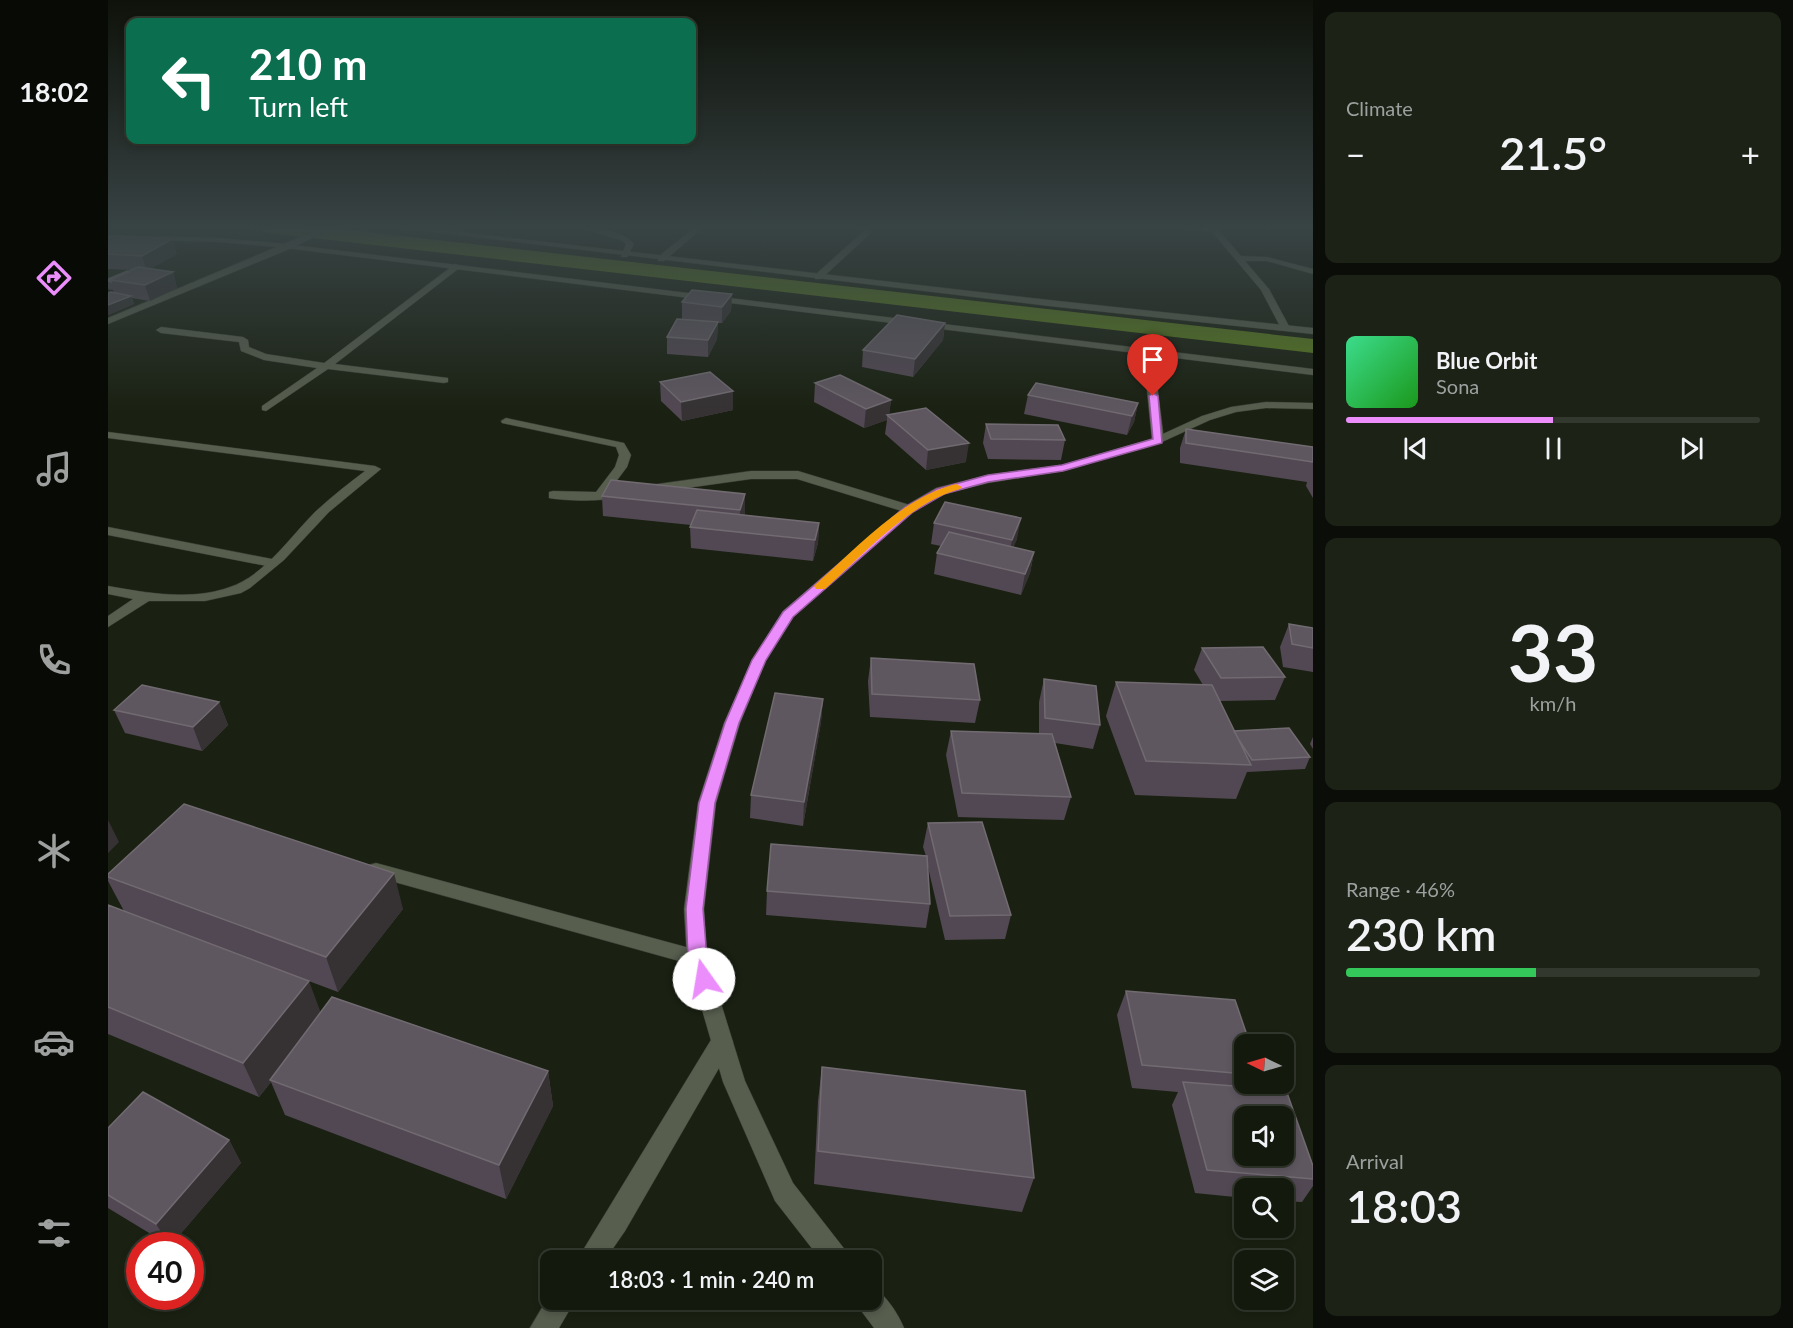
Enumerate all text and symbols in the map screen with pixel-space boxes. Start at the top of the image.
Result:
text: 210 m [249,39,367,89]
icon: left [150,42,228,120]
text: 18:02 [19,75,89,108]
text: Turn left [249,90,348,123]
text: Climate [1346,96,1413,120]
text: 21.5° [1499,126,1607,180]
text: − [1346,134,1365,174]
text: + [1741,134,1760,174]
icon: directions [33,257,75,299]
pin [1127,334,1178,396]
icon: arrive [1136,343,1169,376]
text: Blue Orbit [1436,347,1537,374]
text: Sona [1436,374,1479,398]
icon: previous [1399,432,1432,465]
icon: pause [1537,432,1570,465]
icon: next [1675,432,1708,465]
icon: music [33,448,75,490]
text: 33 [1508,605,1598,699]
icon: phone [33,639,75,681]
text: km/h [1530,691,1576,715]
icon: climate [33,830,75,872]
text: Range · 46% [1346,877,1455,901]
text: 230 km [1346,907,1496,961]
position arrow [672,947,736,1011]
icon: car [33,1021,75,1063]
north arrow [1234,1034,1294,1094]
map controls [1234,1034,1294,1310]
button: sound [1234,1106,1294,1166]
text: Arrival [1346,1149,1404,1173]
button: search [1234,1178,1294,1238]
text: 18:03 [1346,1179,1462,1233]
icon: filters [33,1212,75,1254]
speed limit sign: 40 [126,1232,204,1310]
button: layers [1234,1250,1294,1310]
text: 18:03 · 1 min · 240 m [608,1266,814,1293]

